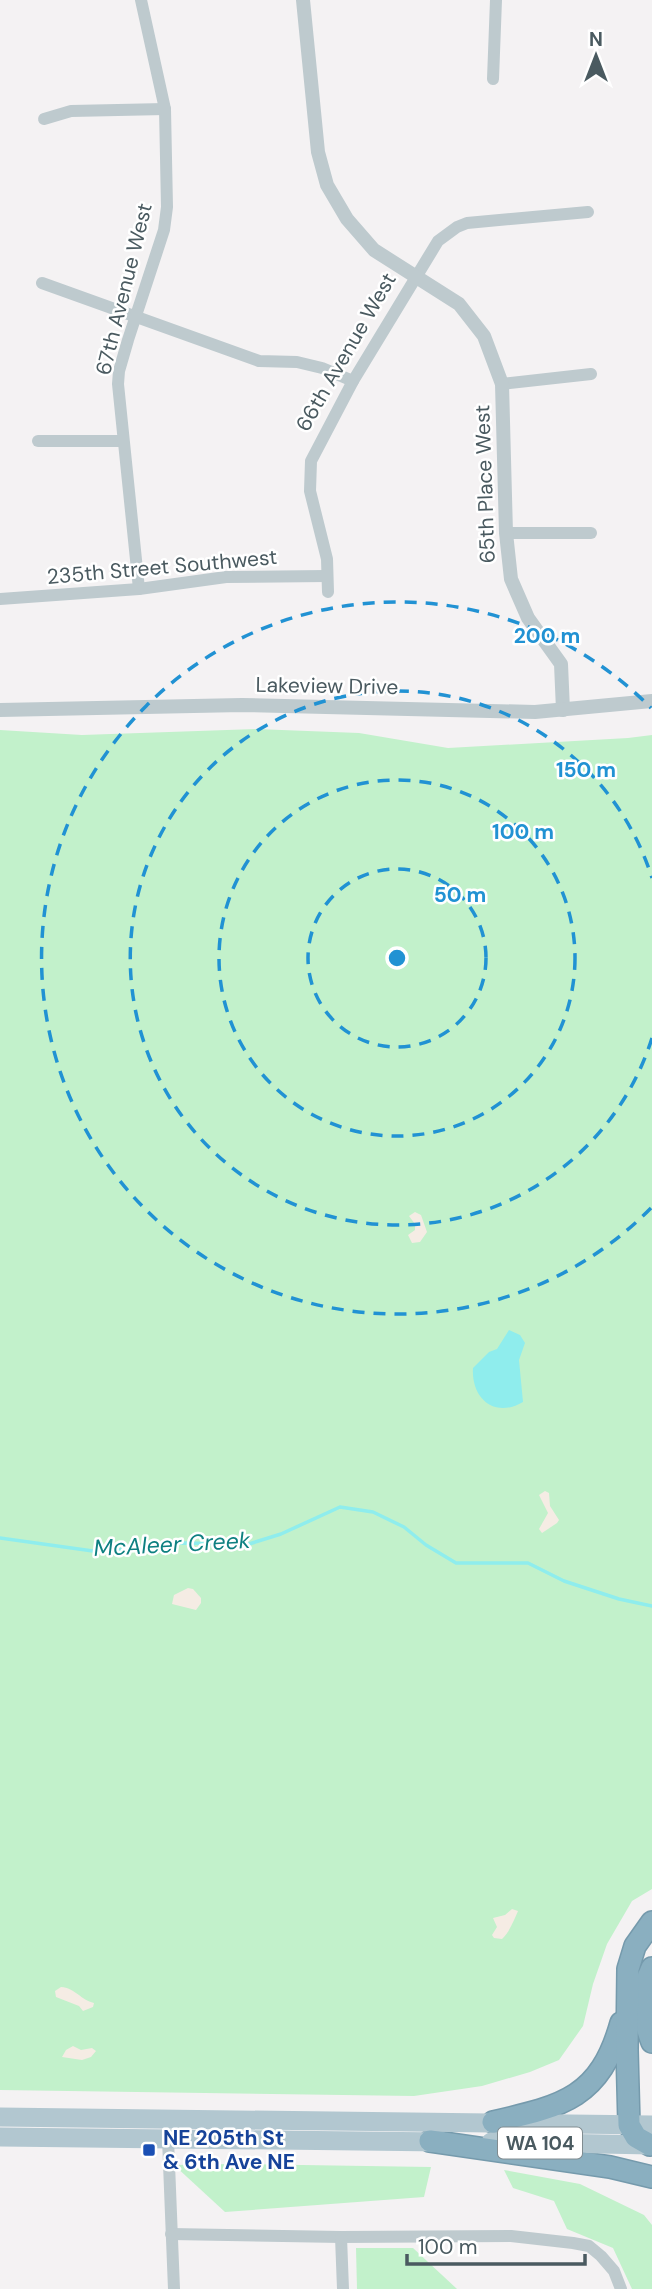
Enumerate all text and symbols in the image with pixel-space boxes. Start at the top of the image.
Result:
north arrow [561,21,631,91]
text: N [589,27,603,52]
street label: 67th Avenue West [89,200,159,378]
street label: 66th Avenue West [289,268,403,436]
street label: 65th Place West [468,404,502,564]
street label: 235th Street Southwest [46,543,278,591]
text: 200 m [514,622,580,650]
street label: Lakeview Drive [255,671,399,701]
text: 150 m [556,756,616,784]
text: 100 m [492,818,554,846]
text: 50 m [434,881,486,909]
centre of rings [385,946,409,970]
water label: McAleer Creek [93,1525,251,1563]
place label: NE 205th St & 6th Ave NE [163,2124,295,2176]
road number: WA 104 [498,2128,582,2158]
marker: NE 205th St & 6th Ave NE [141,2142,157,2158]
scale bar [407,2222,586,2266]
text: 100 m [418,2233,478,2261]

